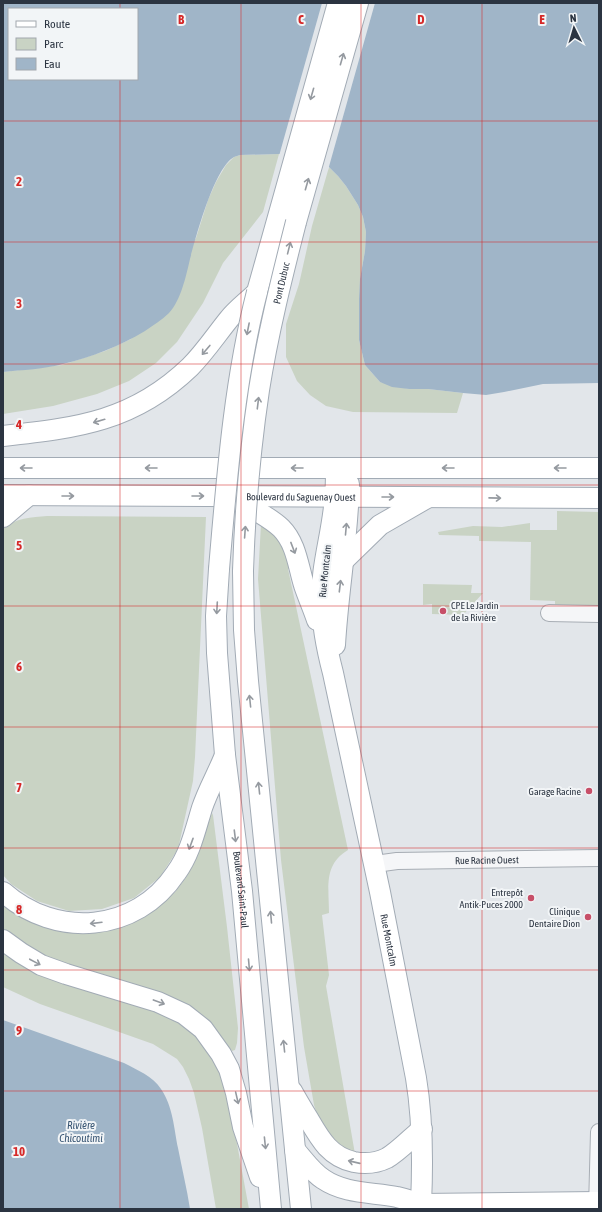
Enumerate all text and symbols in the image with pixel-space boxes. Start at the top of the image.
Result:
legend [8,8,138,80]
north arrow [554,8,594,48]
text: B [178,12,185,27]
text: C [298,12,304,27]
text: D [417,12,425,27]
text: E [539,12,545,27]
text: N [569,12,577,24]
text: Route [44,17,70,31]
text: Parc [44,37,64,51]
one-way arrow [339,53,346,66]
text: Eau [44,57,61,71]
one-way arrow [308,88,315,101]
text: 2 [16,174,22,189]
one-way arrow [304,178,311,191]
one-way arrow [286,242,294,255]
street label: Pont Dubuc [271,261,291,305]
text: 3 [16,296,22,311]
one-way arrow [244,323,252,336]
one-way arrow [202,344,210,355]
one-way arrow [254,397,261,410]
text: 4 [15,417,22,432]
one-way arrow [93,417,106,425]
one-way arrow [20,464,33,472]
one-way arrow [145,464,158,472]
one-way arrow [291,464,304,472]
one-way arrow [442,464,455,472]
one-way arrow [554,464,567,472]
street label: Boulevard du Saguenay Ouest [246,491,356,502]
one-way arrow [61,492,74,500]
one-way arrow [191,492,204,500]
one-way arrow [381,493,394,501]
one-way arrow [488,494,501,502]
one-way arrow [343,523,350,536]
one-way arrow [241,526,248,539]
text: 5 [16,538,22,553]
one-way arrow [290,541,298,553]
street label: Rue Montcalm [317,544,333,598]
one-way arrow [336,580,344,593]
place label: CPE Le Jardin de la Rivière [451,600,499,623]
one-way arrow [213,601,220,614]
marker: CPE Le Jardin de la Rivière [438,606,448,616]
text: 6 [16,659,22,674]
one-way arrow [246,695,253,708]
text: 7 [16,780,22,795]
one-way arrow [255,781,262,794]
place label: Garage Racine [529,786,581,797]
marker: Garage Racine [584,786,594,796]
one-way arrow [231,829,239,842]
one-way arrow [186,838,194,850]
street label: Boulevard Saint-Paul [232,850,251,929]
street label: Rue Racine Ouest [455,854,519,866]
place label: Entrepôt Antik-Puces 2000 [460,887,523,910]
marker: Entrepôt Antik-Puces 2000 [526,893,536,903]
text: 8 [16,902,22,917]
place label: Clinique Dentaire Dion [529,906,580,929]
one-way arrow [268,911,275,924]
marker: Clinique Dentaire Dion [583,912,593,922]
street label: Rue Montcalm [379,913,400,967]
one-way arrow [90,919,103,927]
one-way arrow [29,958,41,966]
one-way arrow [245,958,252,971]
one-way arrow [152,999,164,1007]
text: 9 [16,1023,22,1038]
one-way arrow [281,1040,288,1053]
one-way arrow [234,1091,242,1104]
water label: Rivière Chicoutimi [59,1119,103,1144]
one-way arrow [261,1136,269,1149]
text: 10 [13,1144,25,1159]
one-way arrow [348,1157,361,1165]

